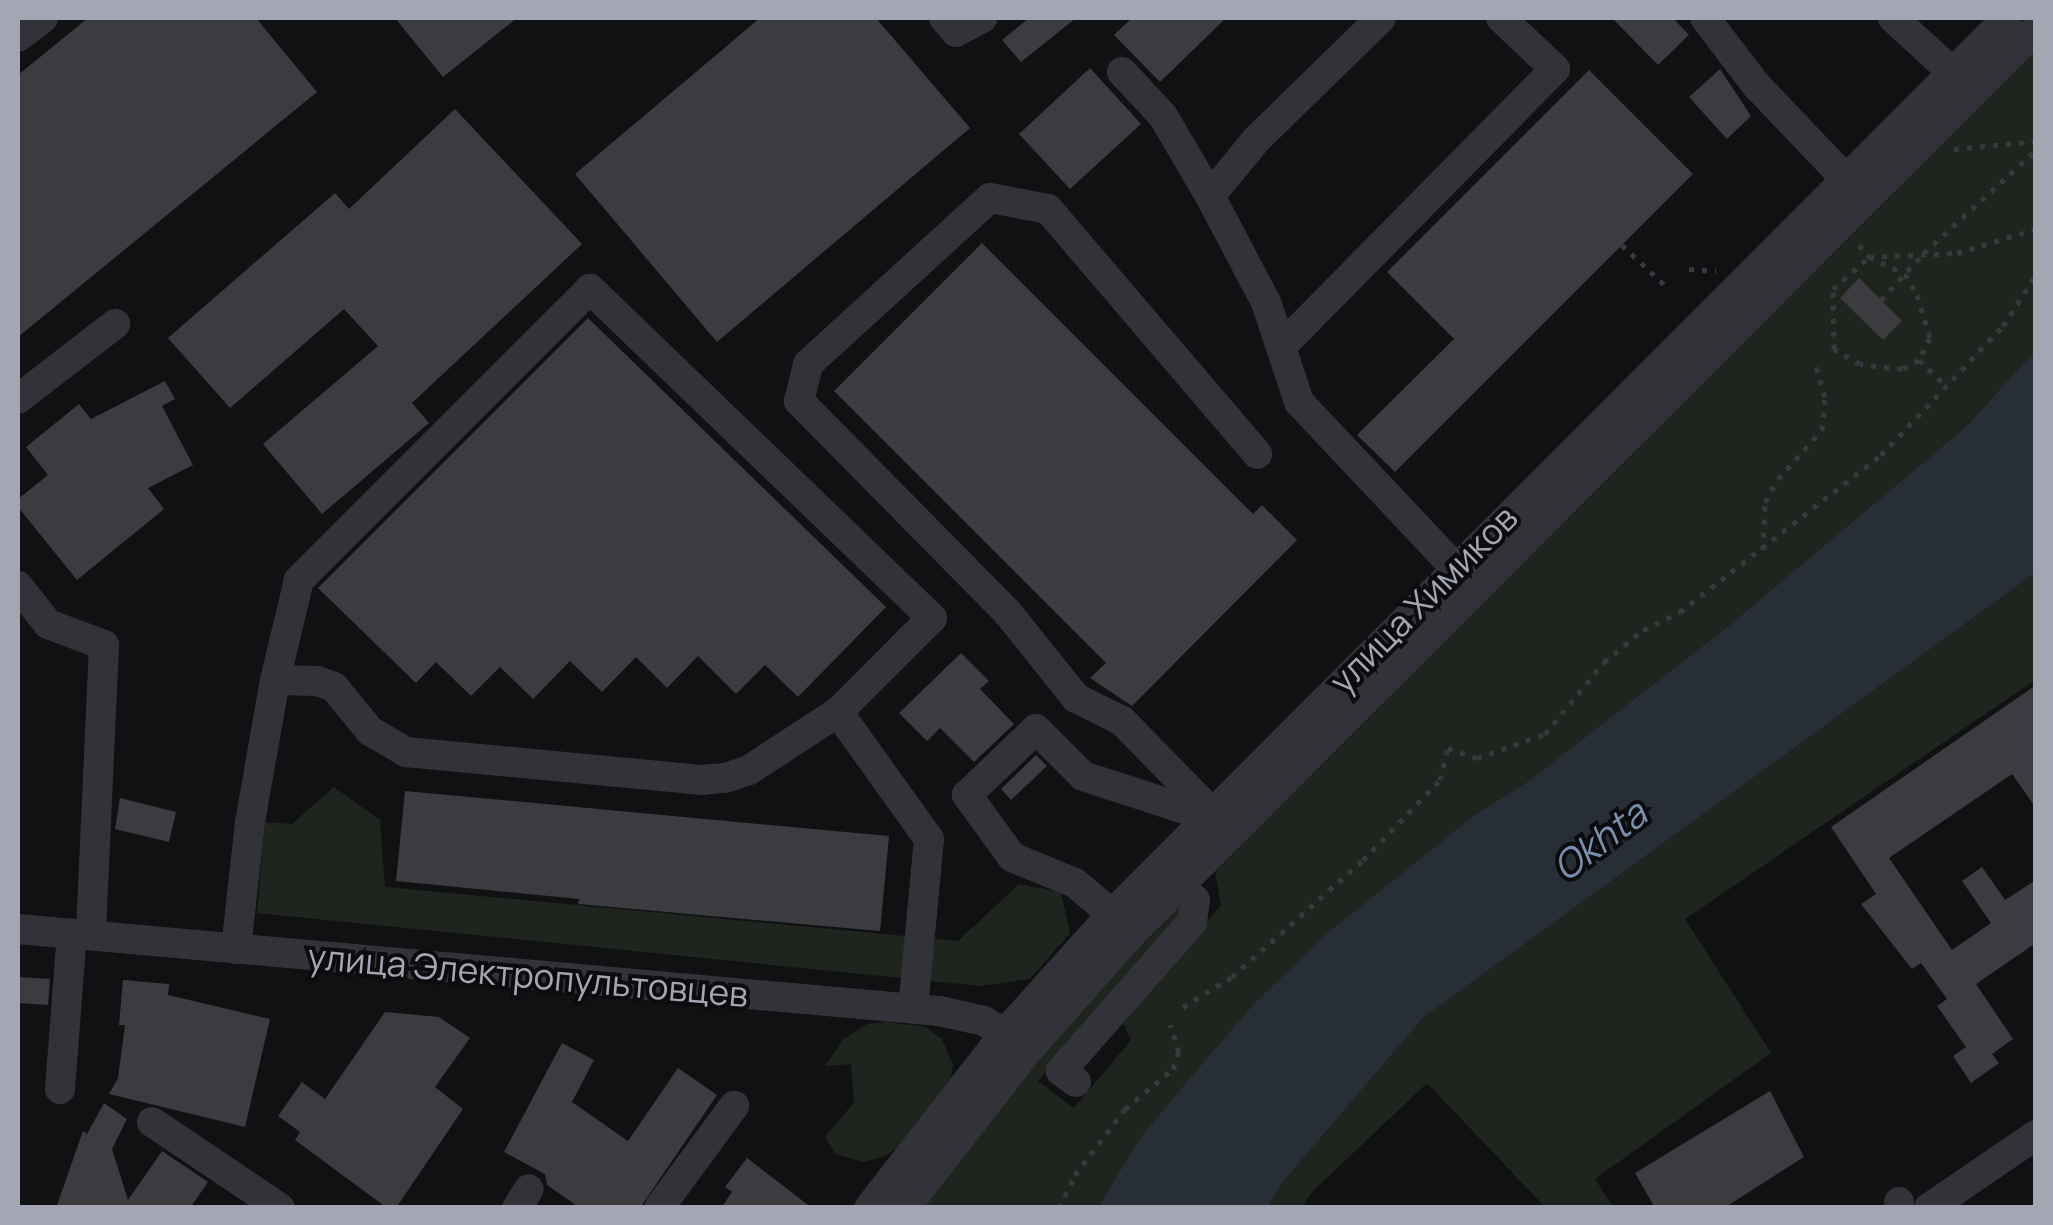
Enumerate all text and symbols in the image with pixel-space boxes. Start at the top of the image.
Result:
street label: улица Химиков [1321,497,1525,701]
water label: Okhta [1543,790,1655,890]
street label: улица Электропультовцев [306,935,750,1015]

